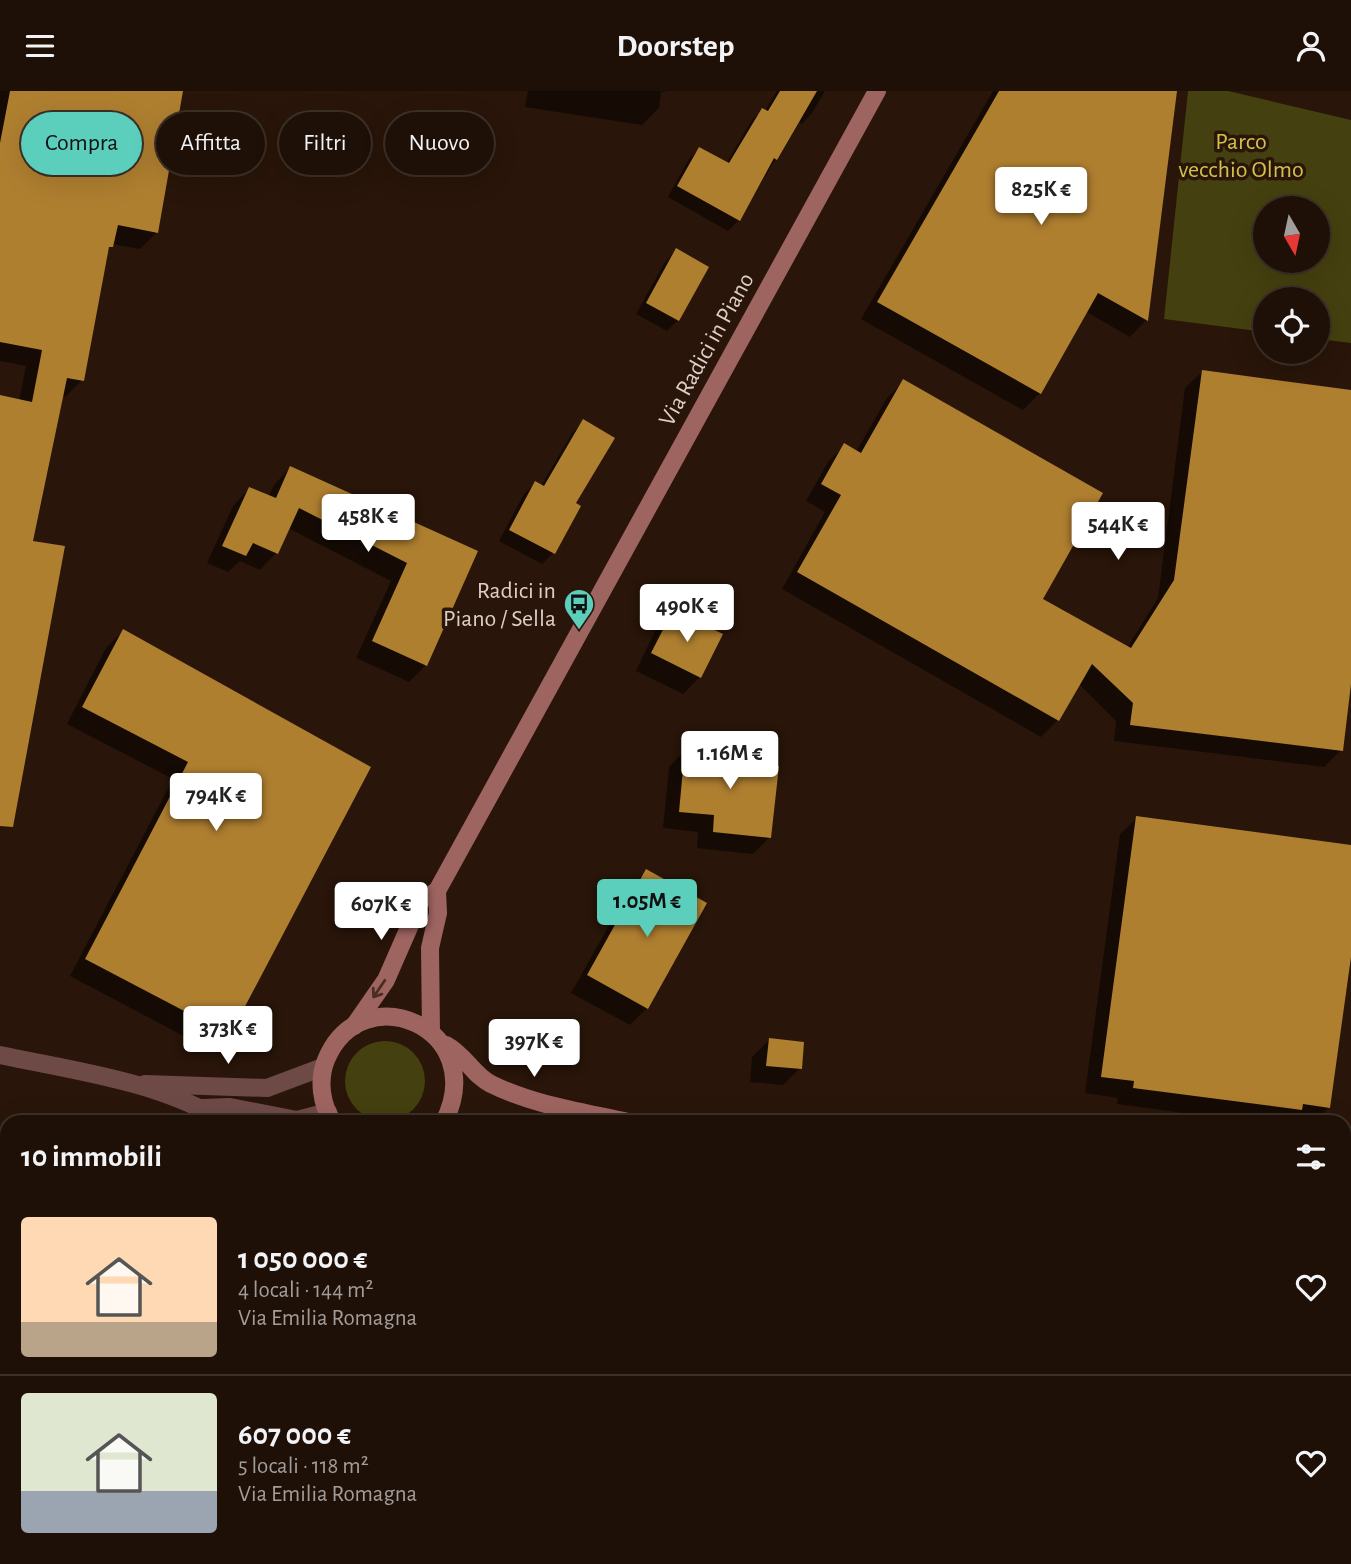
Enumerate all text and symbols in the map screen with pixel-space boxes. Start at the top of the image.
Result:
icon: menu [21,27,59,65]
icon: person [1292,27,1330,65]
text: Doorstep [617,30,734,62]
chip: Compra [21,112,142,175]
chip: Affitta [156,112,265,175]
chip: Filtri [279,112,371,175]
chip: Nuovo [385,112,494,175]
park label: Parco vecchio Olmo [1178,130,1304,182]
pin: 825K € [984,167,1098,227]
text: 825K € [1011,178,1071,201]
north arrow [1253,196,1330,273]
map controls [1253,196,1330,364]
street label: Via Radici in Piano [655,269,759,430]
button: locate [1253,287,1330,364]
pin: 458K € [311,495,425,554]
pin: 544K € [1061,503,1175,562]
text: 458K € [338,505,398,528]
text: 544K € [1088,513,1148,536]
place label: Radici in Piano / Sella [443,579,556,631]
pin: 490K € [630,585,744,644]
bus stop icon: Radici in Piano / Sella [562,587,596,631]
text: 490K € [656,595,718,618]
pin: 1.16M € [665,731,795,791]
text: 1.16M € [697,742,763,765]
pin: 794K € [159,773,273,833]
text: 794K € [186,784,246,807]
pin: 1.05M € [582,879,712,939]
pin: 607K € [324,883,438,942]
text: 1.05M € [613,890,681,913]
text: 607K € [351,893,411,916]
one-way arrow [372,979,386,999]
pin: 373K € [171,1007,285,1066]
text: 373K € [199,1017,257,1040]
pin: 397K € [477,1019,591,1079]
text: 397K € [505,1030,563,1053]
icon: filters [1292,1138,1330,1176]
text: 10 immobili [21,1142,162,1172]
text: 1 050 000 € [238,1244,368,1274]
icon: home [77,1245,161,1329]
icon: heart [1292,1268,1330,1306]
text: 4 locali · 144 m² [238,1279,373,1302]
text: Via Emilia Romagna [238,1307,417,1330]
text: 607 000 € [238,1420,351,1450]
icon: home [77,1421,161,1505]
icon: heart [1292,1444,1330,1482]
text: 5 locali · 118 m² [238,1455,369,1478]
text: Via Emilia Romagna [238,1483,417,1506]

